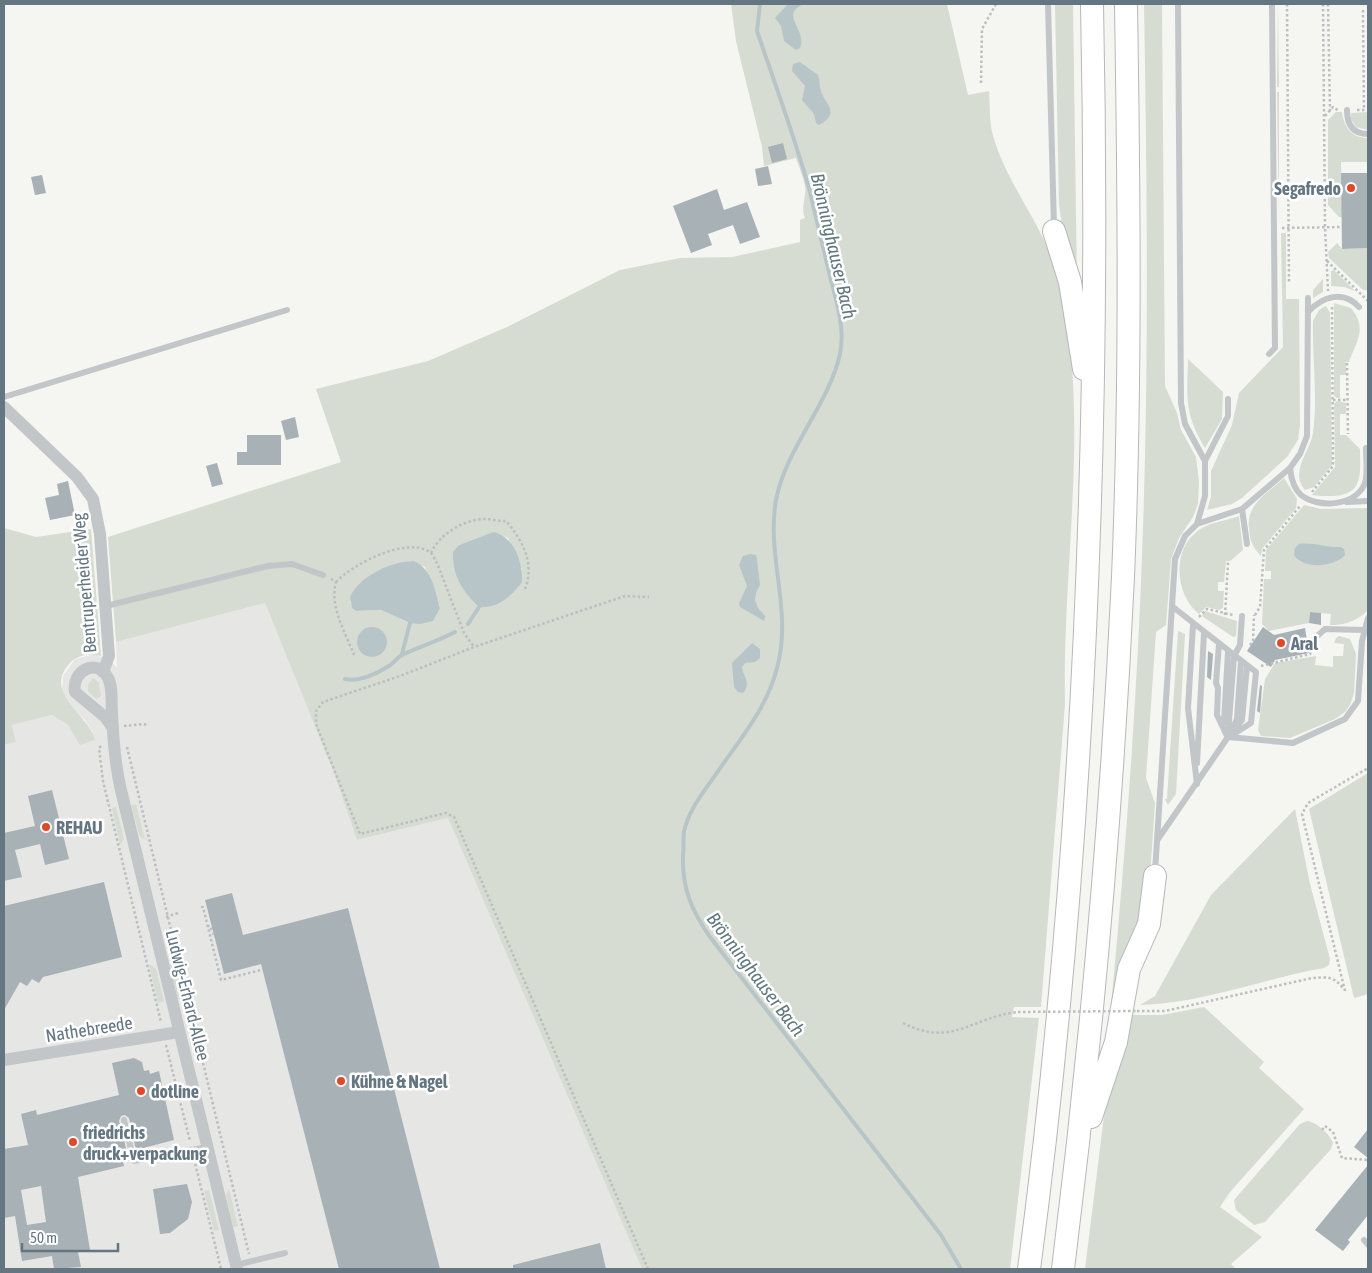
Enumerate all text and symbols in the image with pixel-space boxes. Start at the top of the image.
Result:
water label: Brönninghauser Bach [807,171,861,321]
place label: Segafredo [1274,178,1341,199]
marker: Segafredo [1345,182,1357,194]
street label: Bentruperheider Weg [67,512,101,654]
place label: Aral [1290,633,1318,654]
marker: Aral [1275,637,1287,649]
place label: REHAU [56,817,103,838]
marker: REHAU [40,821,52,833]
water label: Brönninghauser Bach [702,908,810,1040]
street label: Ludwig-Erhard-Allee [162,927,214,1063]
street label: Nathebreede [44,1012,134,1046]
place label: Kühne & Nagel [351,1071,448,1092]
marker: Kühne & Nagel [335,1075,347,1087]
place label: dotline [151,1081,199,1102]
marker: dotline [135,1085,147,1097]
place label: friedrichs druck+verpackung [82,1122,207,1164]
marker: friedrichs druck+verpackung [67,1136,79,1148]
scale bar [22,1220,119,1252]
text: 50 m [30,1229,57,1246]

